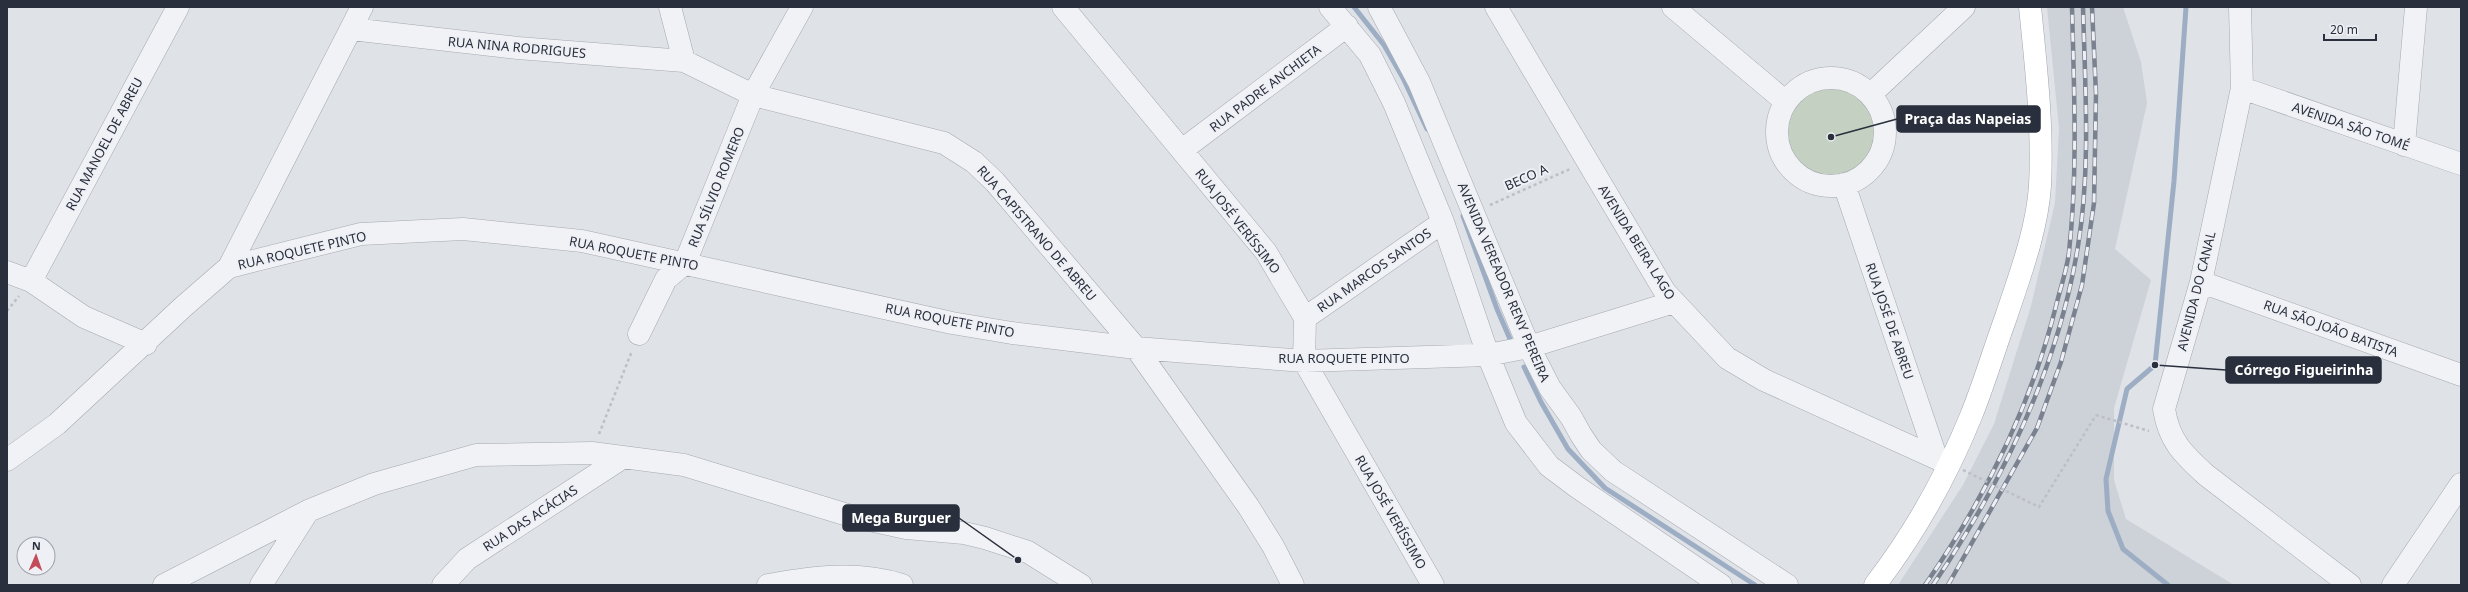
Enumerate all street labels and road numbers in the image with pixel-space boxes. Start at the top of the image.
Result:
street label: RUA NINA RODRIGUES [447,32,587,62]
street label: RUA PADRE ANCHIETA [1206,40,1325,136]
street label: RUA MANOEL DE ABREU [61,74,147,214]
street label: AVENIDA SÃO TOMÉ [2290,97,2412,155]
street label: RUA SÍLVIO ROMERO [684,124,748,250]
street label: BECO A [1502,159,1551,194]
street label: RUA CAPISTRANO DE ABREU [973,162,1101,304]
street label: RUA JOSÉ VERÍSSIMO [1191,165,1285,277]
street label: AVENIDA VEREADOR RENY PEREIRA [1454,180,1555,385]
street label: AVENIDA BEIRA LAGO [1594,181,1680,303]
street label: RUA MARCOS SANTOS [1313,224,1435,316]
street label: RUA ROQUETE PINTO [236,226,368,274]
street label: AVENIDA DO CANAL [2172,229,2220,353]
street label: RUA ROQUETE PINTO [568,232,700,274]
street label: RUA JOSÉ DE ABREU [1862,260,1918,382]
street label: RUA SÃO JOÃO BATISTA [2261,295,2402,361]
street label: RUA ROQUETE PINTO [884,299,1016,341]
street label: RUA ROQUETE PINTO [1278,349,1410,367]
street label: RUA JOSÉ VERÍSSIMO [1351,452,1431,572]
street label: RUA DAS ACÁCIAS [479,481,581,555]

